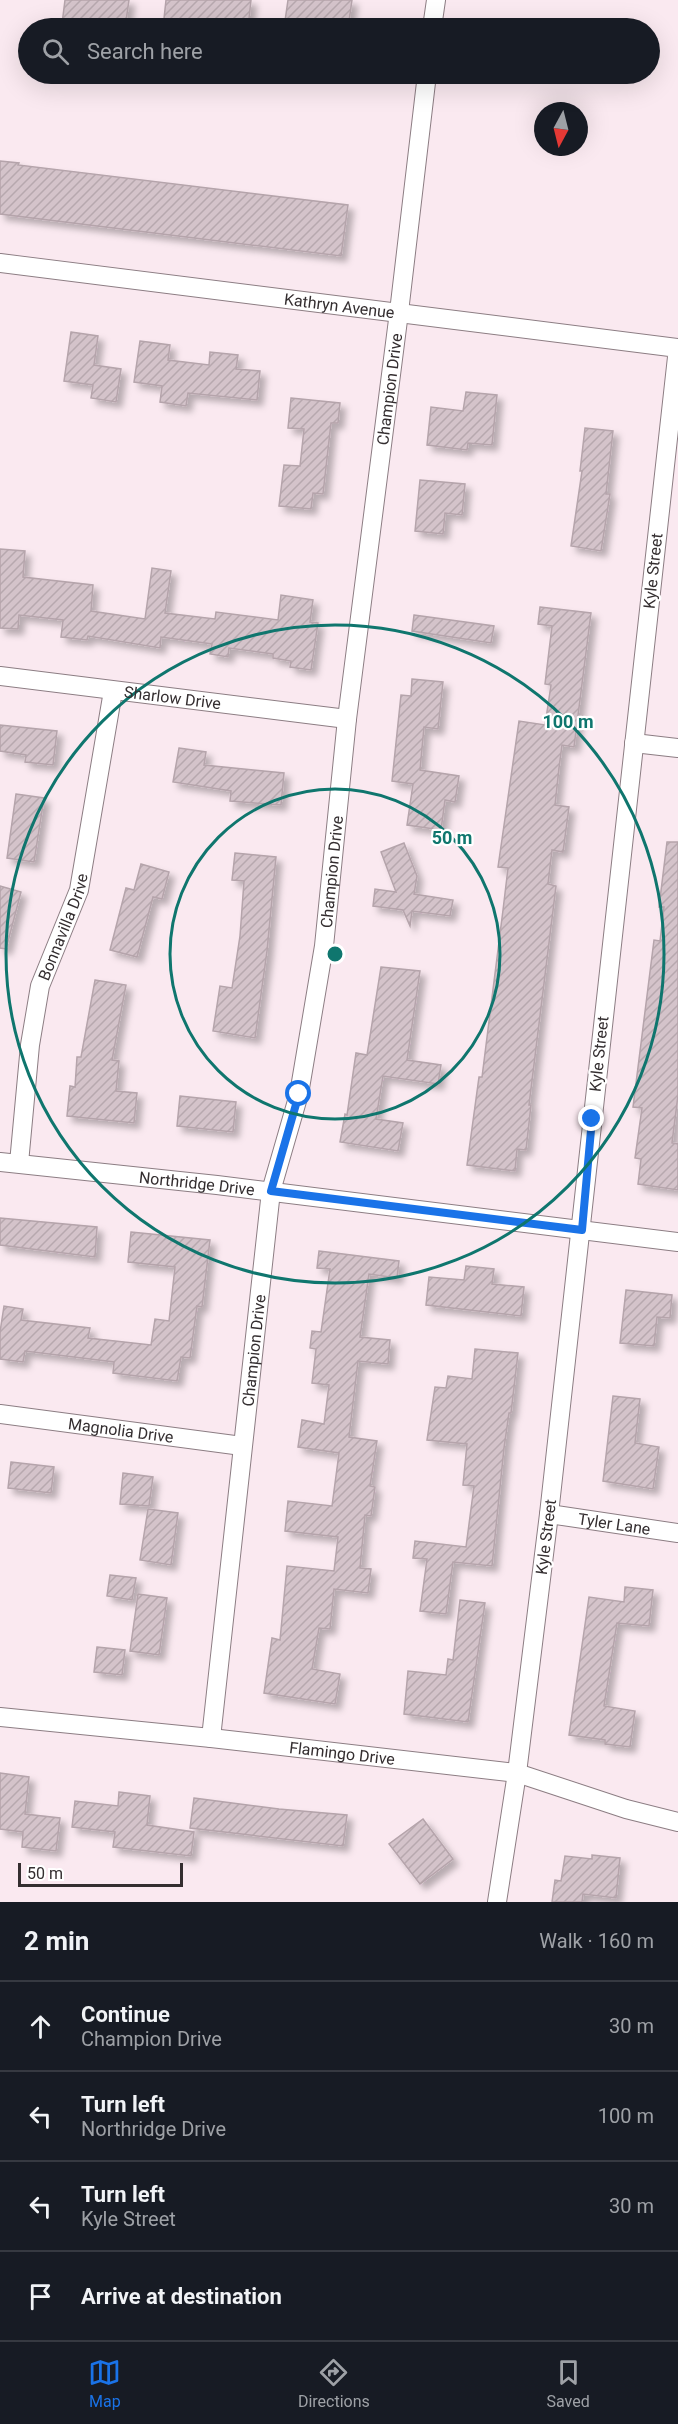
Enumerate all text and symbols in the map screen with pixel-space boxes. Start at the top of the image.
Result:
search box [18,18,660,84]
icon: search [39,35,72,68]
text: Search here [87,39,203,64]
north arrow [534,102,588,156]
street label: Kathryn Avenue [283,289,396,322]
street label: Champion Drive [373,332,406,446]
street label: Kyle Street [640,532,666,610]
street label: Sharlow Drive [123,682,222,713]
text: 100 m [542,711,594,732]
street label: Champion Drive [316,815,347,929]
text: 50 m [432,827,472,848]
street label: Bonnavilla Drive [34,872,91,983]
centre of rings [325,944,345,964]
street label: Kyle Street [586,1015,612,1093]
route start [285,1080,311,1106]
route end [578,1105,604,1131]
street label: Northridge Drive [138,1167,256,1199]
street label: Champion Drive [238,1293,269,1407]
street label: Magnolia Drive [67,1414,175,1446]
street label: Kyle Street [532,1498,560,1576]
street label: Tyler Lane [577,1509,652,1538]
street label: Flamingo Drive [288,1738,396,1768]
scale bar [18,1860,183,1888]
text: 50 m [27,1864,63,1883]
text: 2 min [24,1926,89,1956]
text: Walk · 160 m [539,1929,654,1953]
text: Continue [81,2002,170,2027]
icon: ahead [24,2010,57,2043]
text: 30 m [609,2014,654,2038]
text: Champion Drive [81,2027,222,2051]
text: Turn left [81,2092,165,2117]
icon: left [24,2100,57,2133]
text: 100 m [598,2104,654,2128]
text: Northridge Drive [81,2117,226,2141]
text: Turn left [81,2182,165,2207]
icon: left [24,2190,57,2223]
text: 30 m [609,2194,654,2218]
text: Kyle Street [81,2207,176,2231]
icon: arrive [24,2280,57,2313]
text: Arrive at destination [81,2284,282,2309]
tab: Map [88,2356,121,2411]
tab: Directions [298,2356,370,2411]
tab: Saved [546,2356,590,2411]

